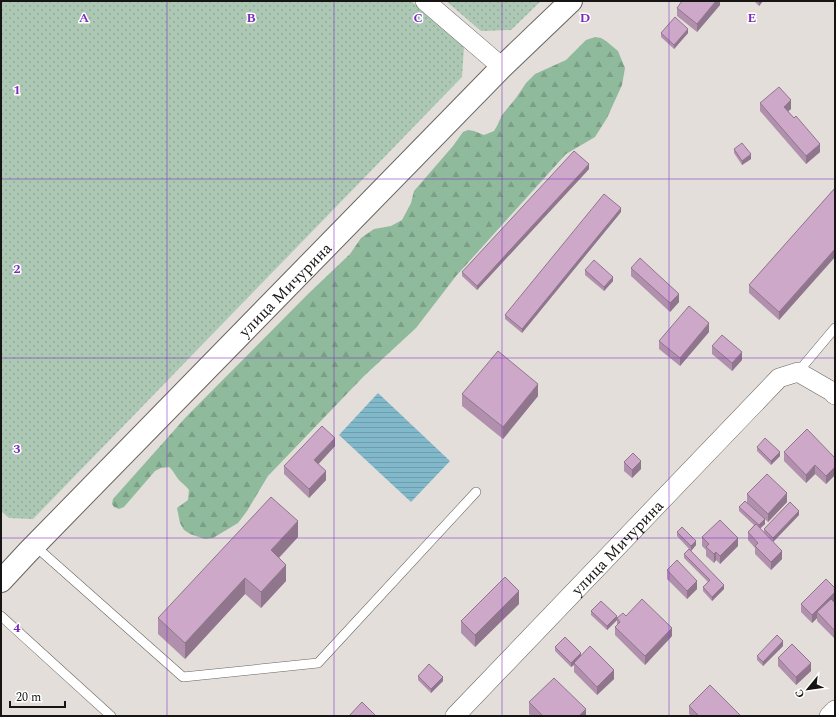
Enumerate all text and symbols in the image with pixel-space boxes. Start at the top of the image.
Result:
text: A [79,8,89,28]
text: B [246,8,256,28]
text: C [413,8,423,28]
text: D [580,8,590,28]
text: E [748,8,757,28]
text: 1 [13,80,21,100]
street label: улица Мичурина [233,237,338,344]
text: 2 [13,259,21,279]
text: 3 [13,439,21,459]
street label: улица Мичурина [565,494,670,602]
text: 4 [13,618,21,638]
north arrow [788,669,828,709]
scale bar [10,683,65,709]
text: С [790,686,809,701]
text: 20 m [16,688,41,707]

